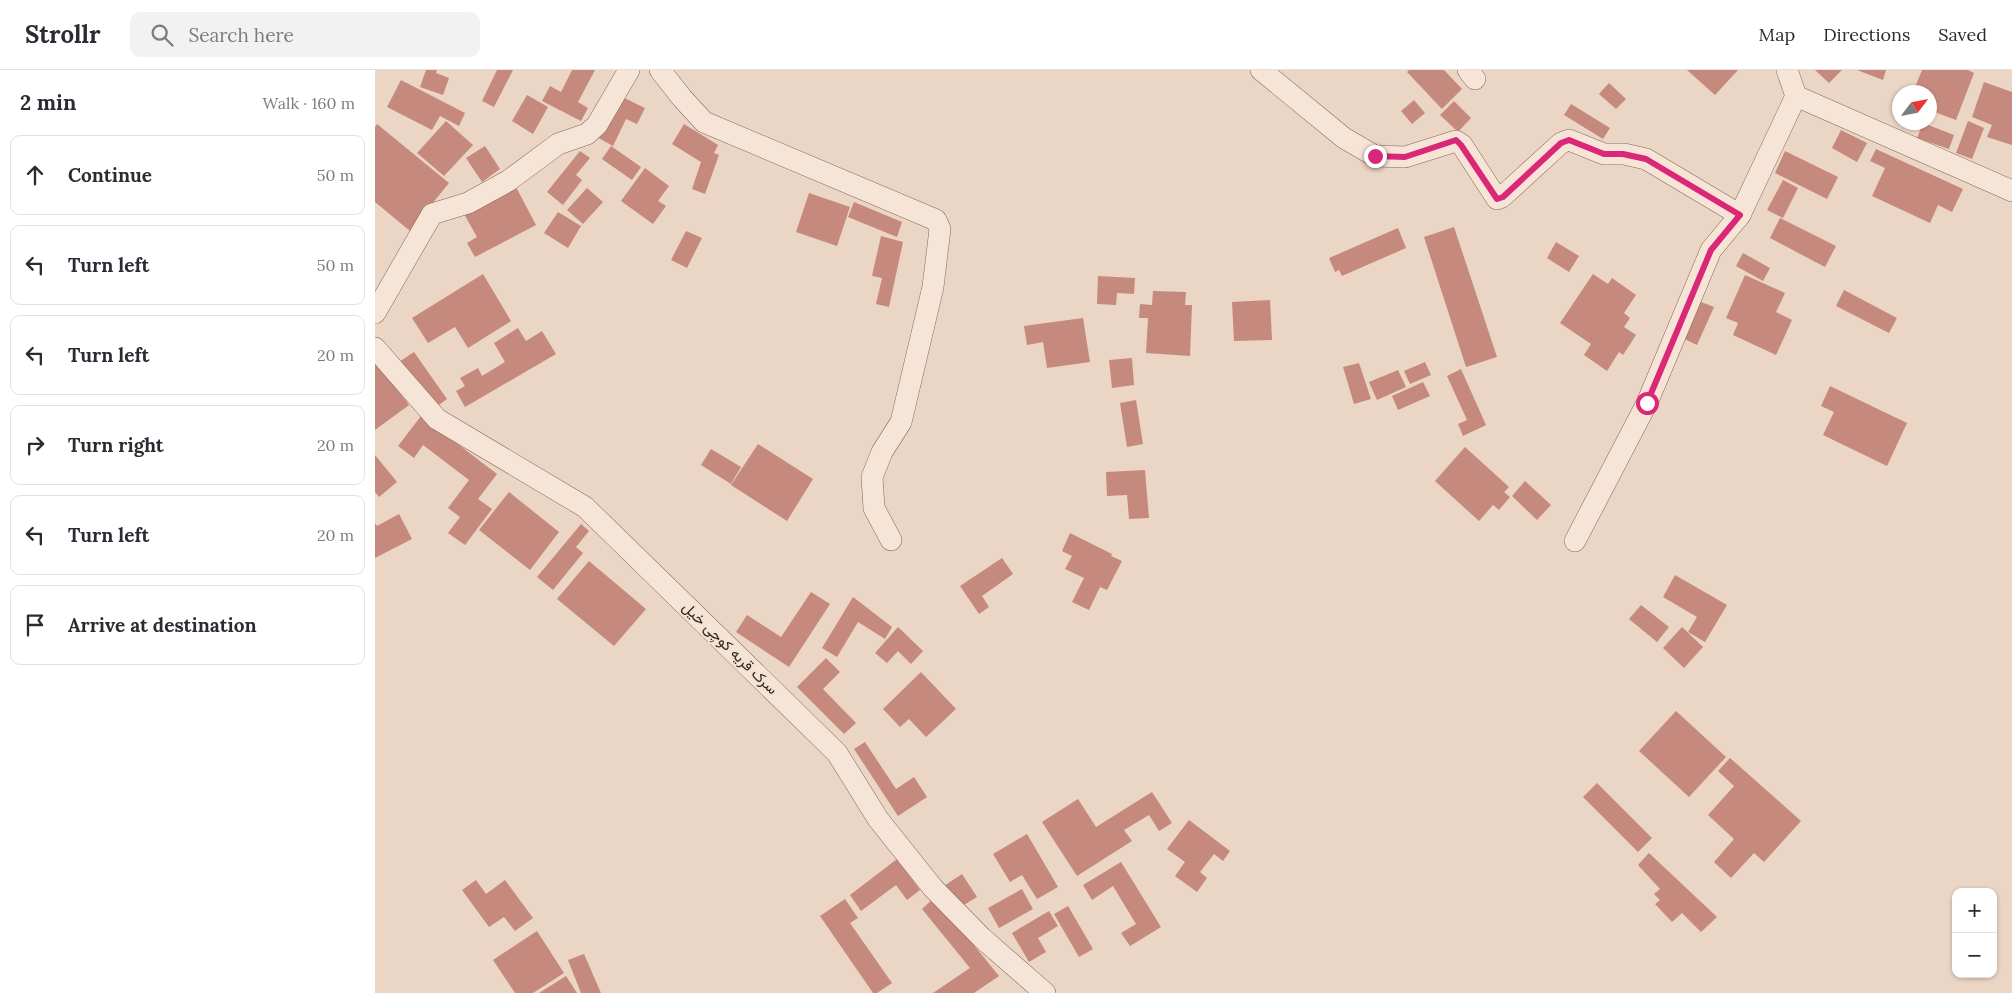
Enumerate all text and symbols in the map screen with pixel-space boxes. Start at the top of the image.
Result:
search box [130,12,480,57]
text: Strollr [25,19,100,50]
icon: search [148,21,176,49]
text: Search here [188,23,294,47]
text: Map [1759,23,1795,46]
text: Directions [1823,23,1910,46]
text: Saved [1938,23,1987,46]
north arrow [1892,85,1937,130]
text: 2 min [20,89,76,116]
text: Walk · 160 m [263,93,355,113]
route end [1364,145,1387,168]
icon: ahead [21,161,49,189]
text: Continue [68,163,152,187]
text: 50 m [317,165,354,185]
icon: left [21,251,49,279]
text: Turn left [68,253,149,277]
text: 50 m [317,255,354,275]
icon: left [21,341,49,369]
text: Turn left [68,343,149,367]
text: 20 m [317,345,354,365]
route start [1636,392,1659,415]
icon: right [21,431,49,459]
text: Turn right [68,433,164,457]
text: 20 m [317,435,354,455]
icon: left [21,521,49,549]
text: Turn left [68,523,149,547]
text: 20 m [317,525,354,545]
street label: سرک قریه کوچی خیل [678,597,782,699]
icon: arrive [21,611,49,639]
text: Arrive at destination [68,613,257,637]
map controls [1952,888,1997,978]
button: + [1952,888,1997,933]
button: − [1952,933,1997,978]

